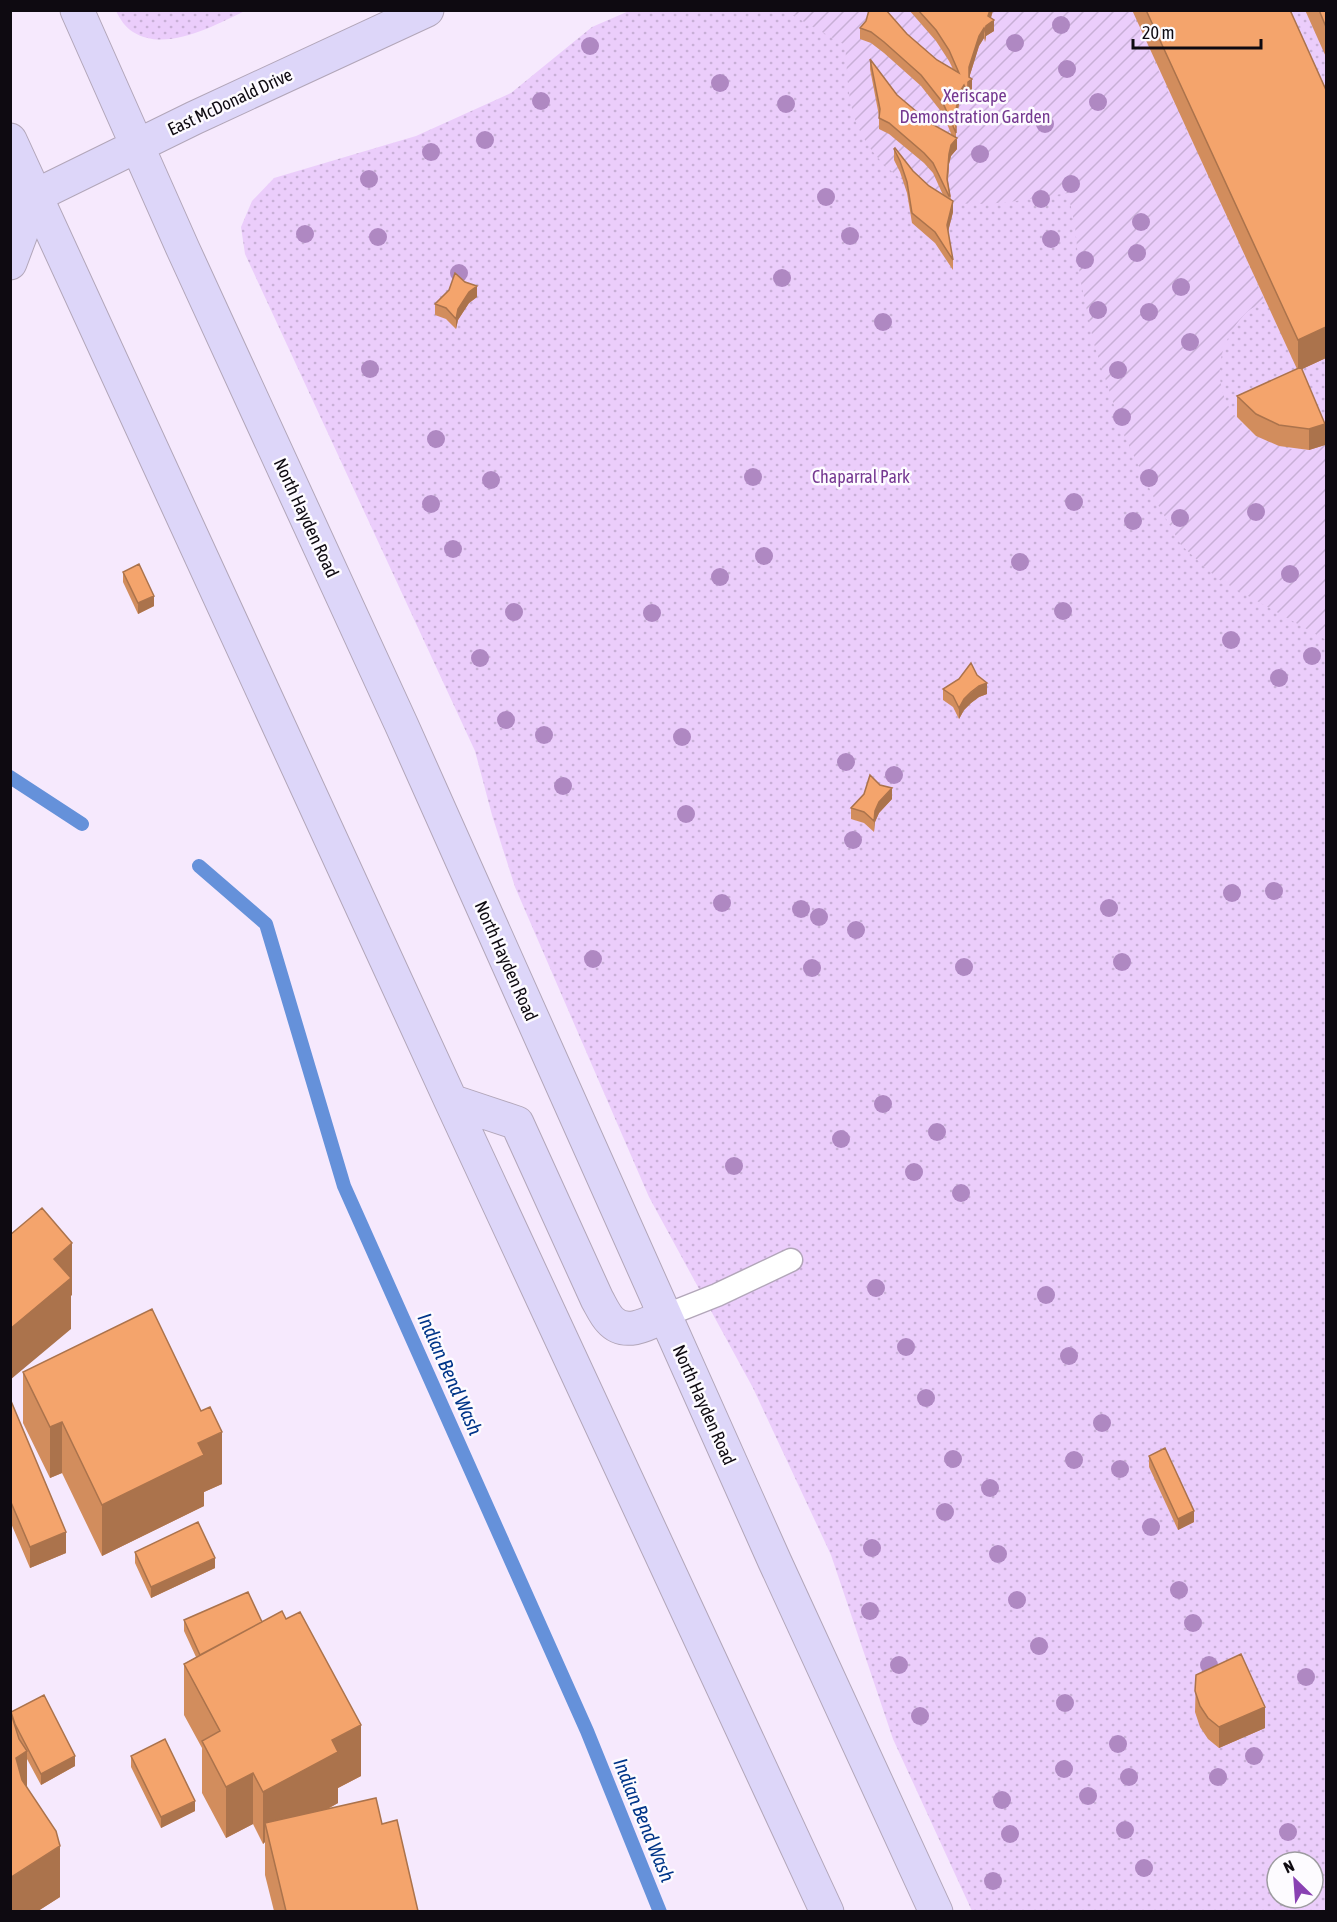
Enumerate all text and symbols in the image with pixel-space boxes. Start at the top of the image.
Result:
scale bar [1133,12,1260,50]
text: 20 m [1142,22,1174,43]
street label: East McDonald Drive [164,64,295,140]
park label: Xeriscape Demonstration Garden [900,85,1050,127]
street label: North Hayden Road [270,455,343,581]
park label: Chaparral Park [812,466,910,487]
street label: North Hayden Road [471,898,542,1024]
water label: Indian Bend Wash [413,1309,488,1439]
street label: North Hayden Road [669,1342,740,1468]
water label: Indian Bend Wash [609,1755,680,1885]
north arrow [1265,1850,1325,1910]
text: N [1281,1856,1297,1877]

